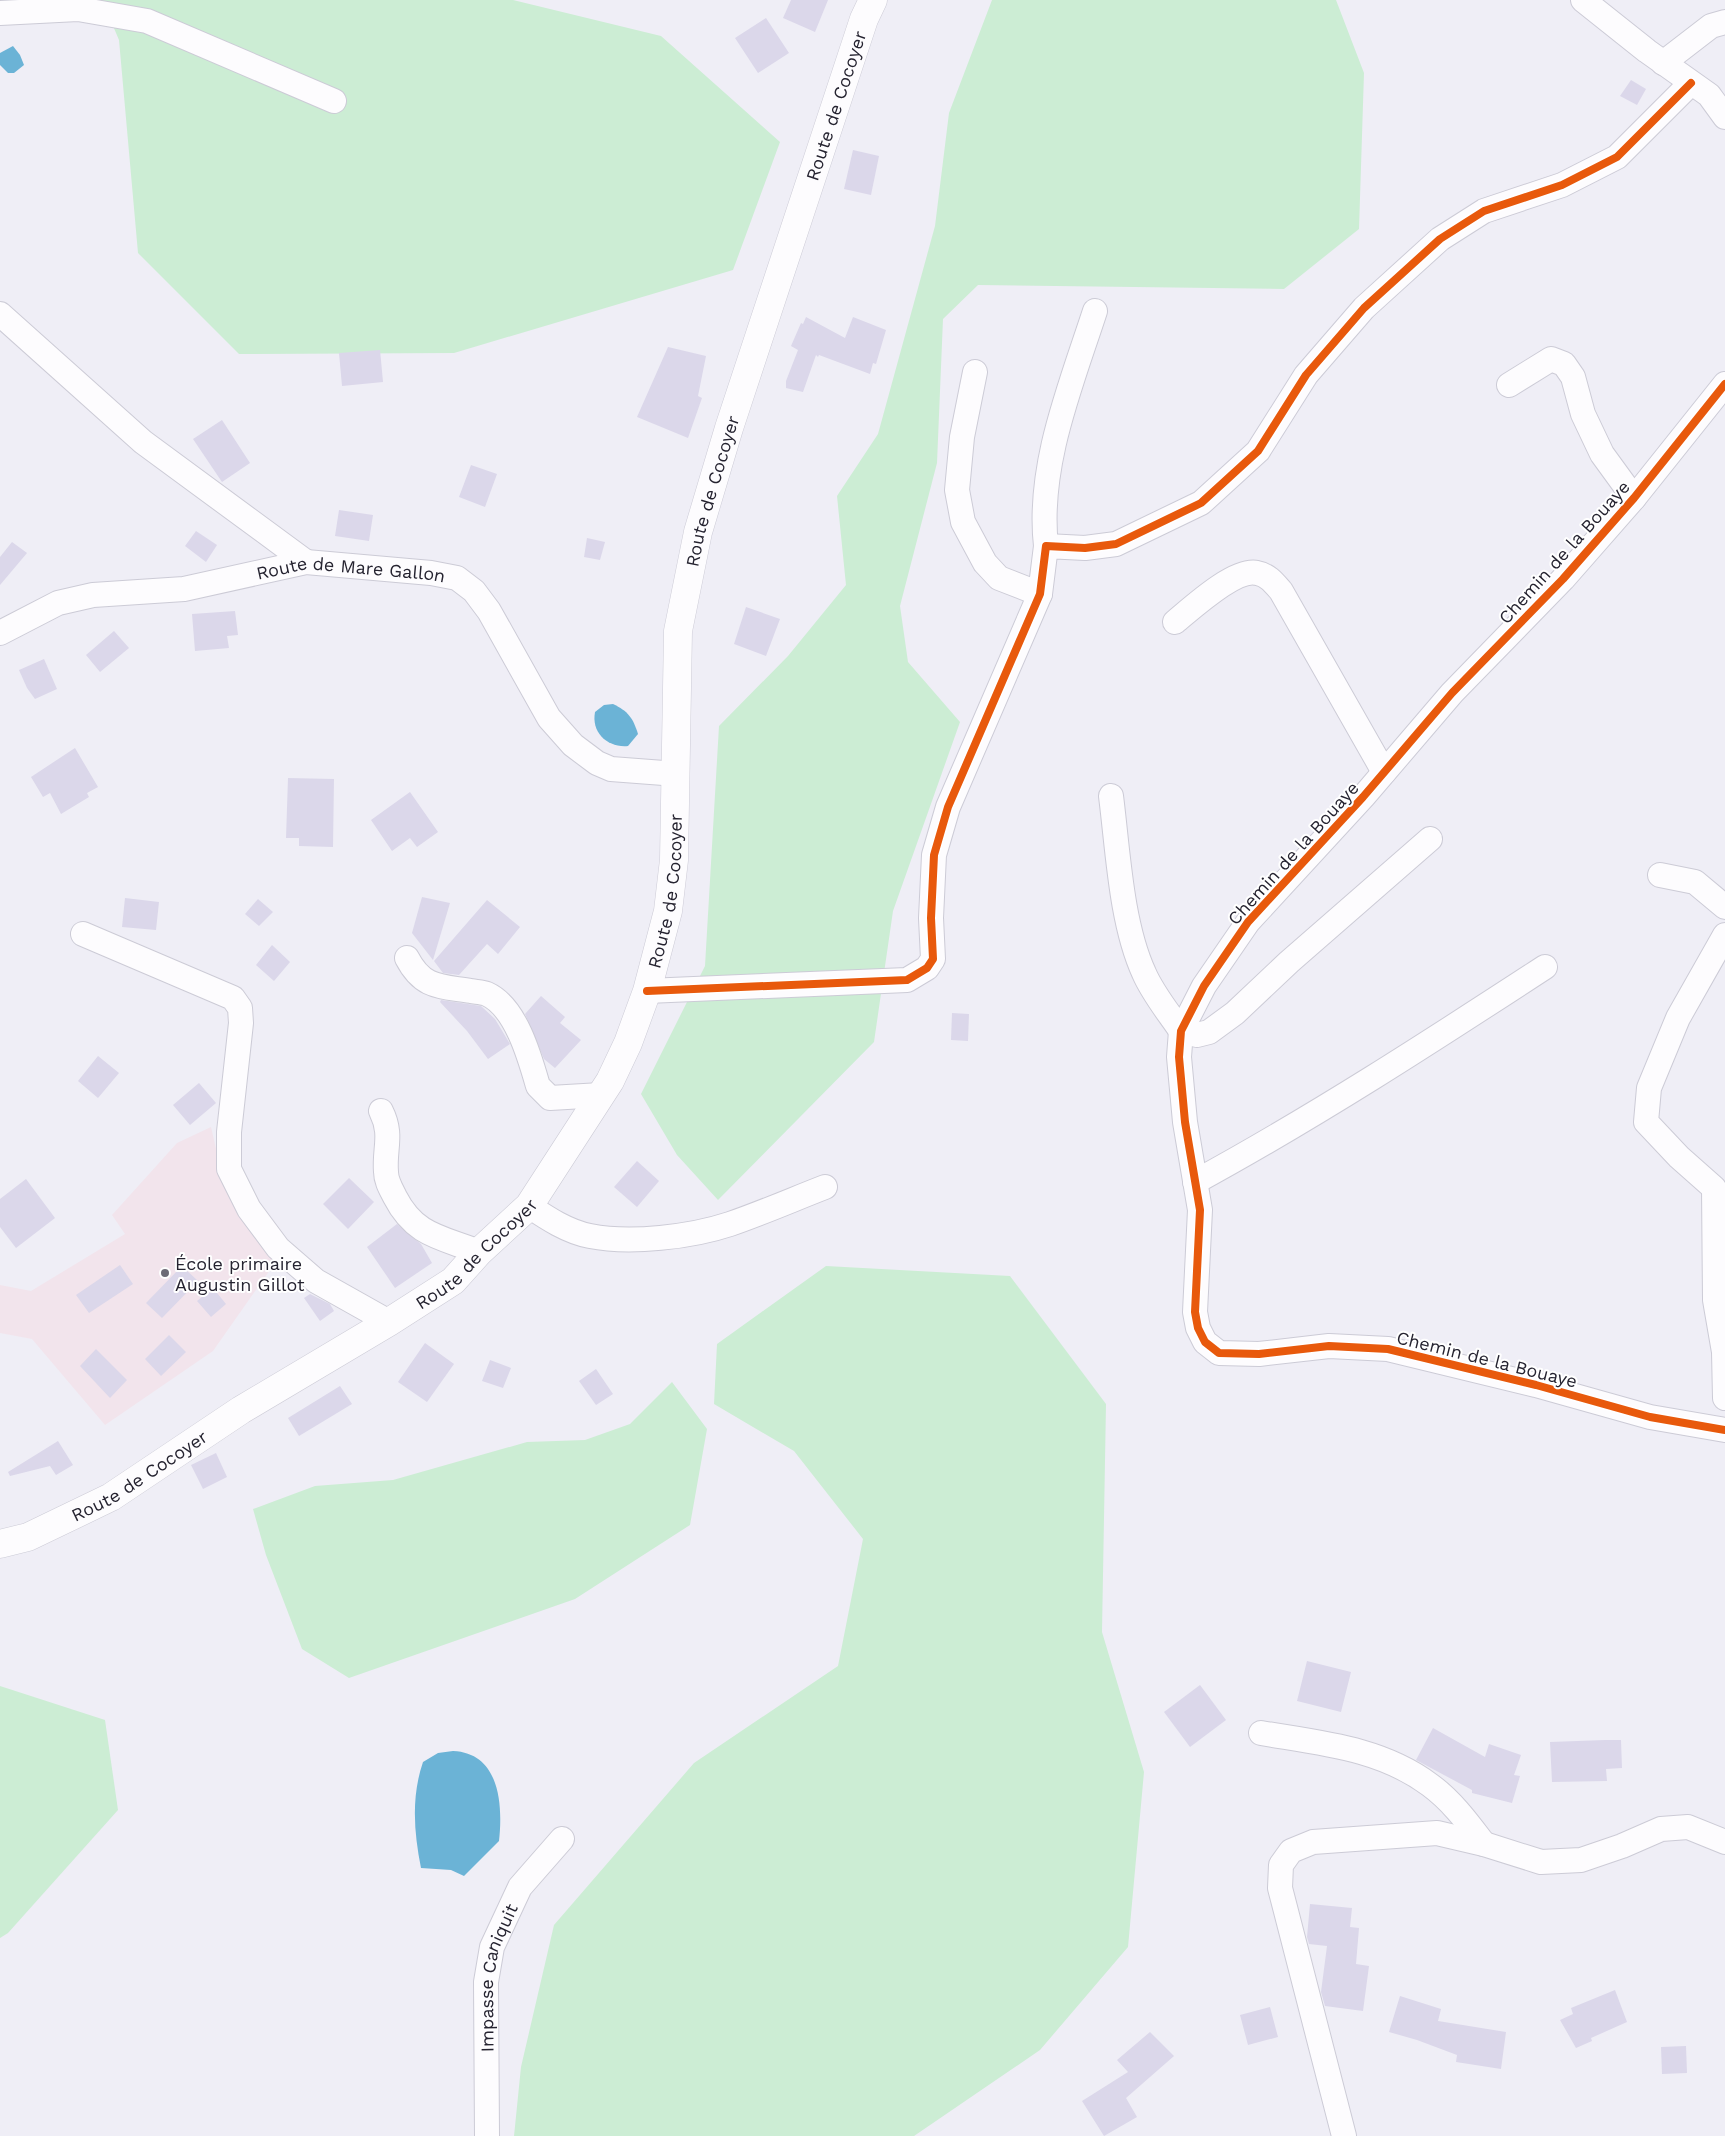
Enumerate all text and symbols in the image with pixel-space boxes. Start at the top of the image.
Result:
street label: Route de Cocoyer [801,28,870,183]
street label: Route de Cocoyer [681,413,743,569]
street label: Chemin de la Bouaye [1494,476,1634,628]
street label: Route de Mare Gallon [254,552,447,586]
street label: Chemin de la Bouaye [1223,777,1363,929]
street label: Route de Cocoyer [643,814,685,970]
street label: Route de Cocoyer [411,1195,541,1313]
place label: École primaire Augustin Gillot [175,1253,305,1295]
marker: École primaire Augustin Gillot [159,1267,171,1279]
street label: Chemin de la Bouaye [1395,1326,1579,1392]
street label: Route de Cocoyer [68,1425,211,1525]
street label: Impasse Caniquit [475,1900,522,2052]

